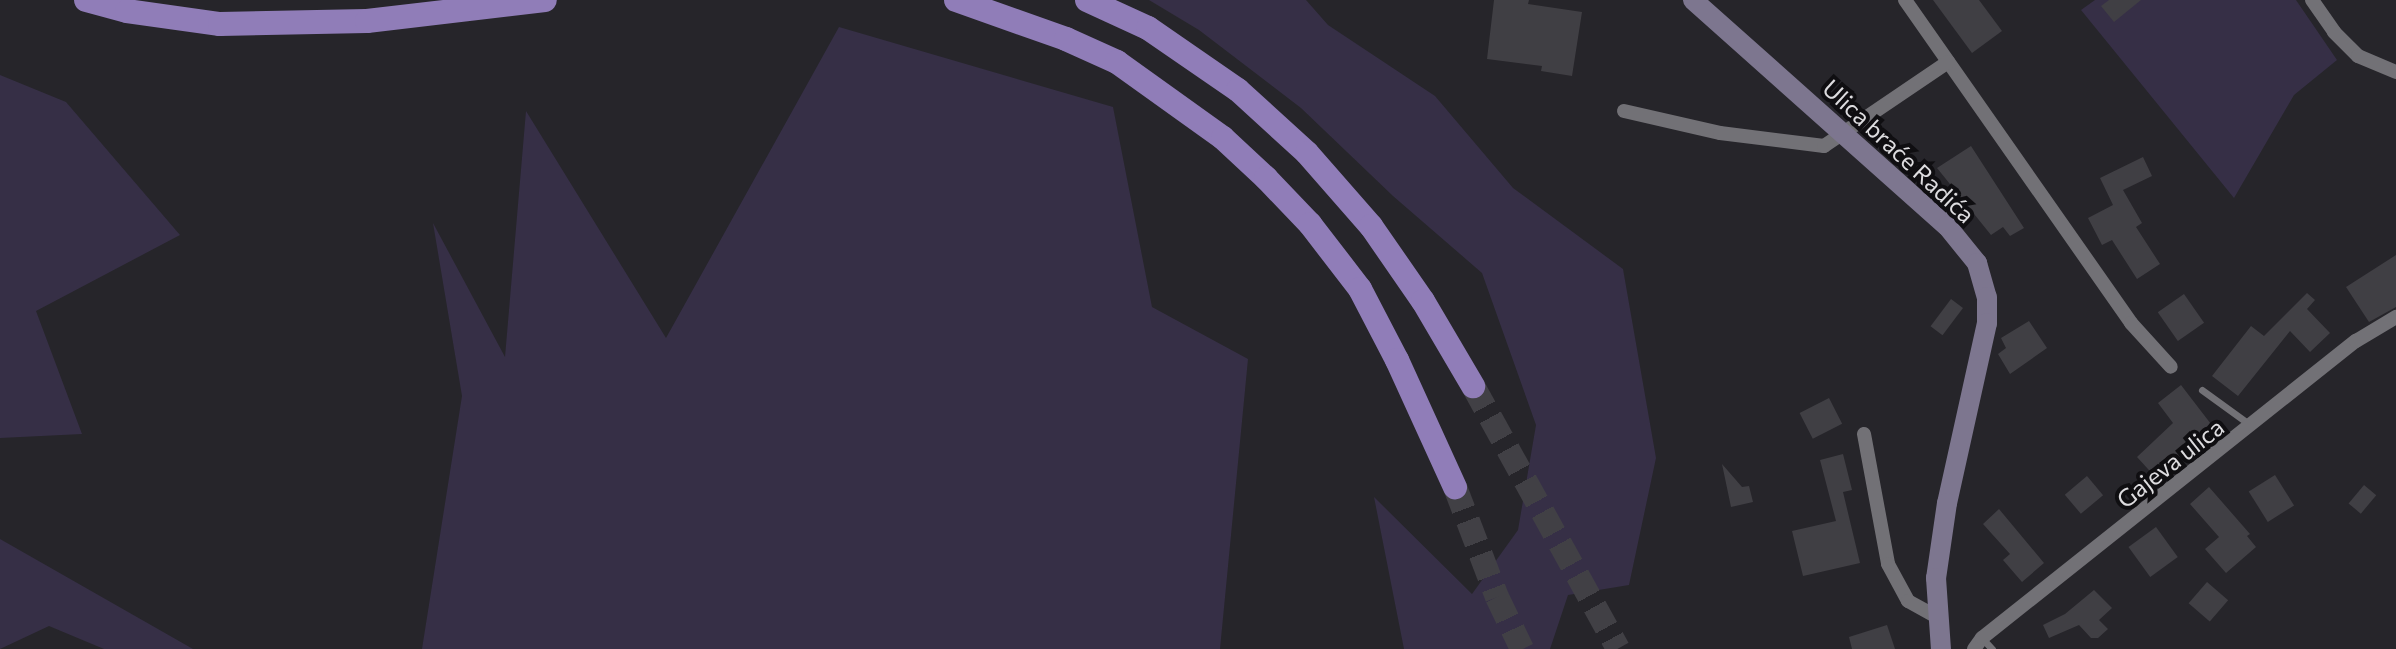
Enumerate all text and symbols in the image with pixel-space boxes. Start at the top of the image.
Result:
street label: Ulica braće Radića [1817,73,1981,229]
street label: Gajeva ulica [2111,412,2229,514]

